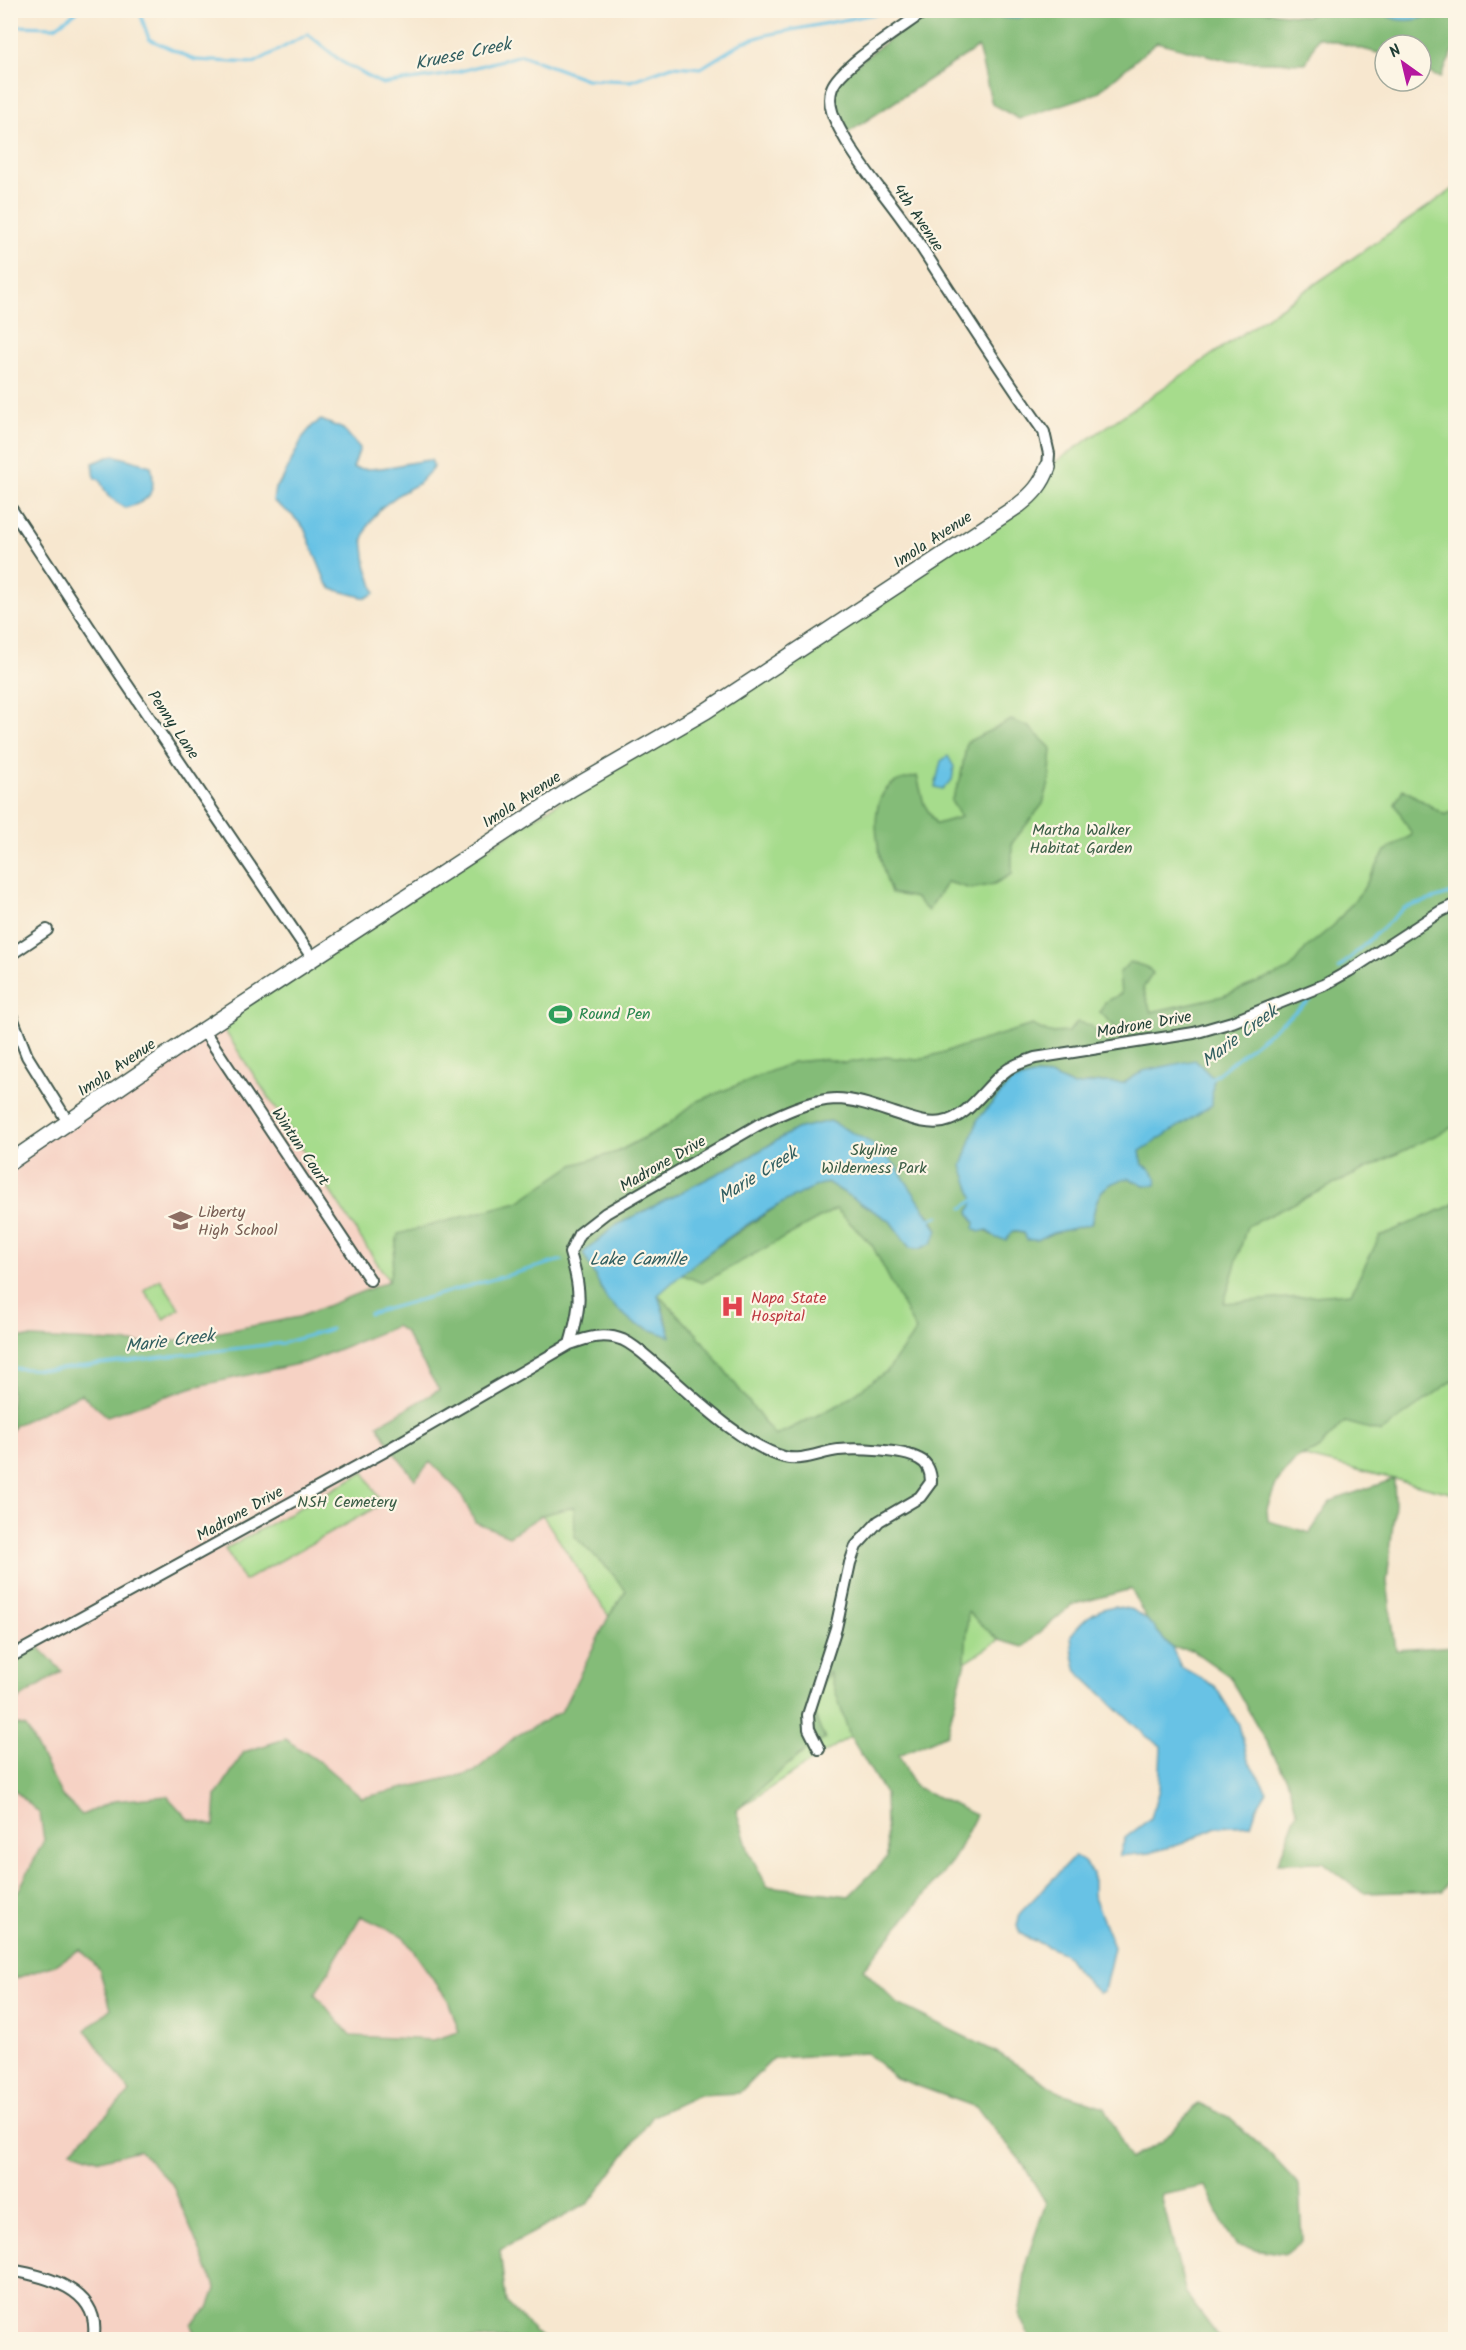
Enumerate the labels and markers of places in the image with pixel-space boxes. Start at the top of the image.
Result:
sports icon: Round Pen [548,1001,574,1027]
place label: Round Pen [579,1002,651,1027]
place label: Liberty High School [198,1200,278,1243]
school or university icon: Liberty High School [167,1208,193,1234]
place label: Napa State Hospital [751,1286,827,1329]
hospital icon: Napa State Hospital [720,1294,746,1320]

